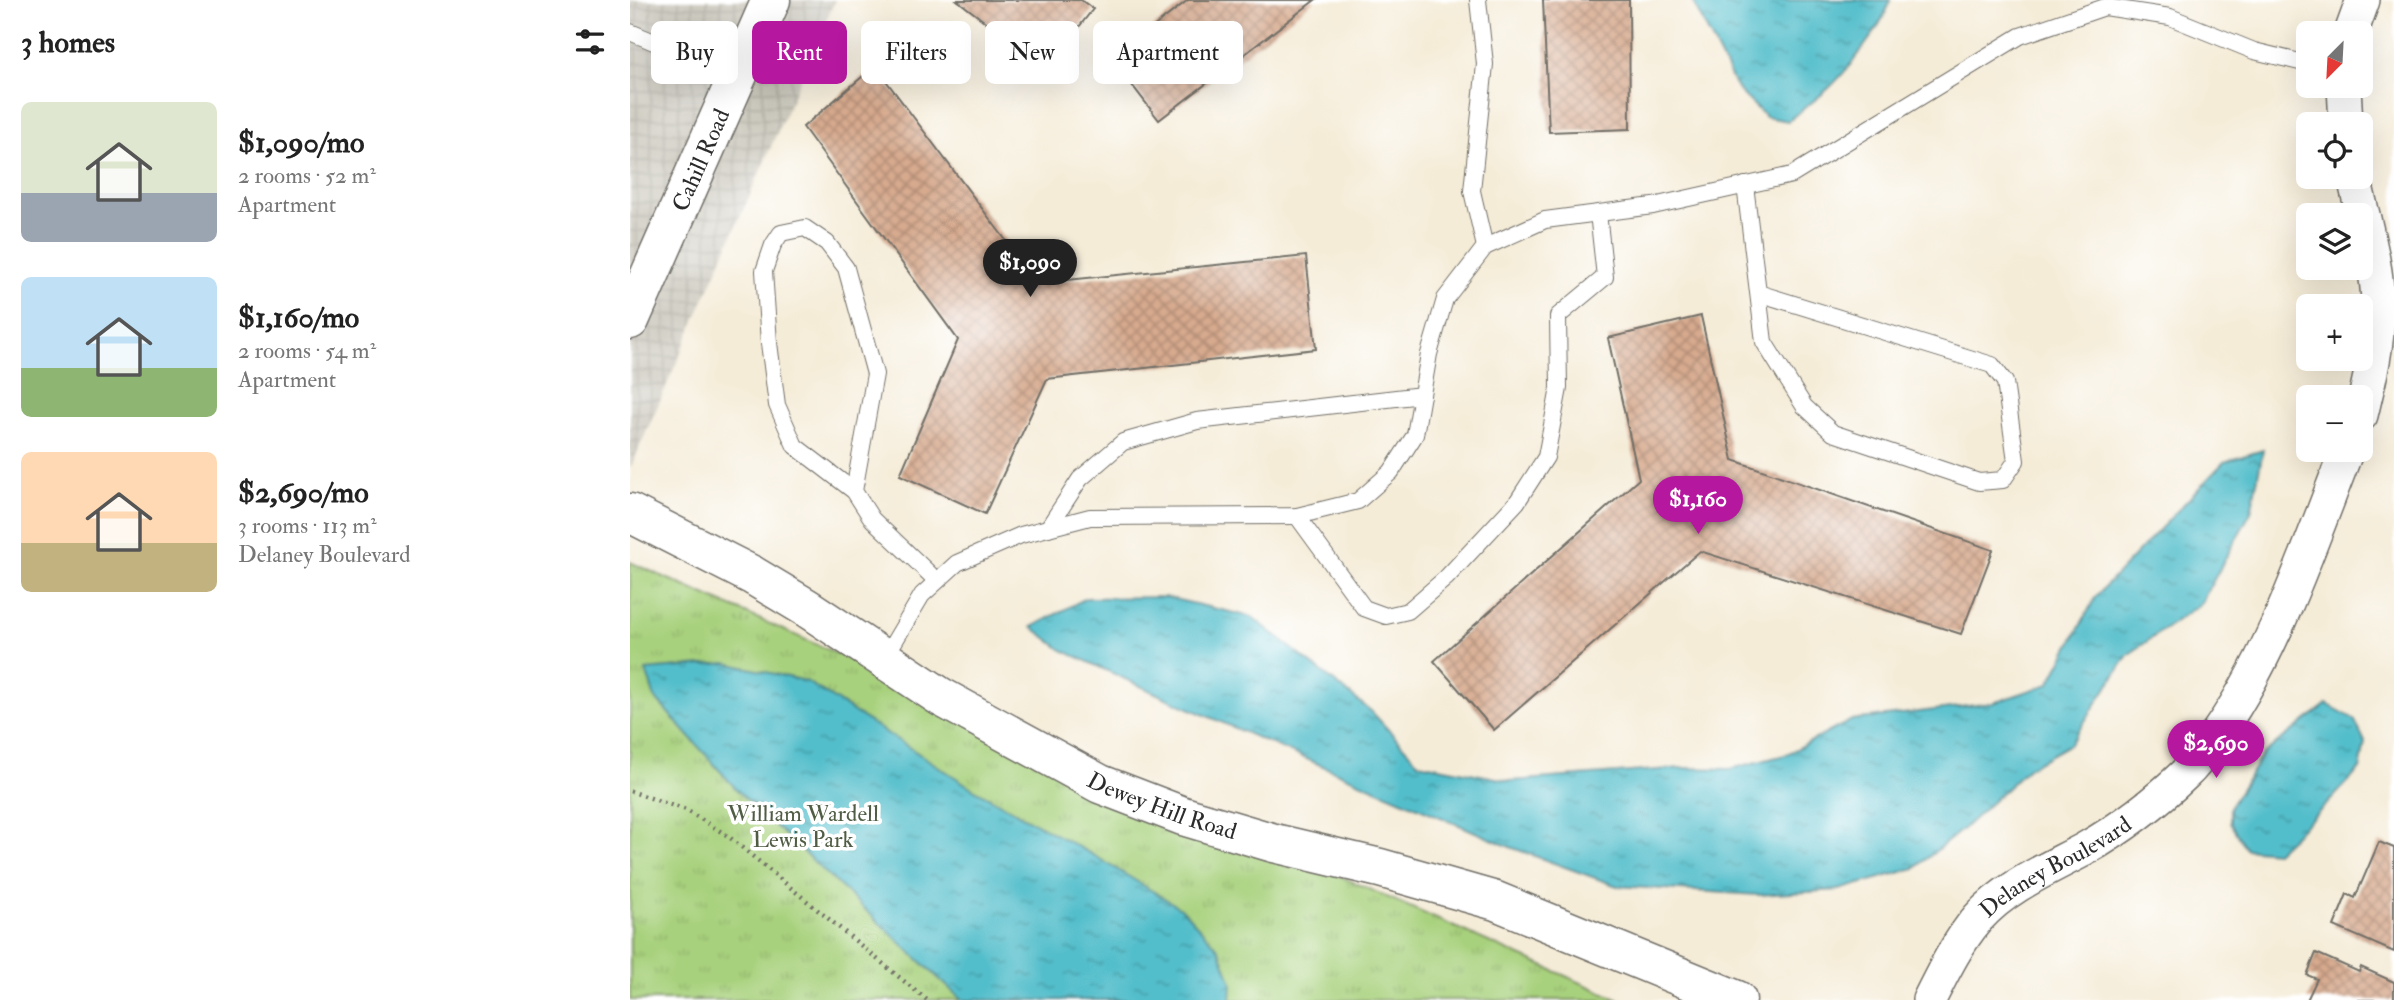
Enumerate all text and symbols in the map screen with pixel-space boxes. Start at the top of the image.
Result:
chip: Buy [651,21,738,84]
chip: Rent [752,21,847,84]
chip: Filters [861,21,971,84]
chip: New [985,21,1079,84]
chip: Apartment [1093,21,1243,84]
north arrow [2296,21,2373,98]
map controls [2296,21,2373,462]
icon: filters [571,23,609,61]
text: 3 homes [21,24,115,61]
street label: Cahill Road [665,104,736,216]
button: locate [2296,112,2373,189]
text: $1,090/mo [238,124,364,161]
icon: home [77,130,161,214]
text: 2 rooms · 52 m² [238,161,376,190]
text: Apartment [238,190,336,219]
button: layers [2296,203,2373,280]
pin: $1,090 [973,240,1087,299]
text: $1,090 [999,247,1061,276]
button: + [2296,294,2373,371]
text: $1,160/mo [238,299,359,336]
icon: home [77,305,161,389]
text: 2 rooms · 54 m² [238,336,376,365]
text: Apartment [238,365,336,394]
button: − [2296,385,2373,462]
text: $2,690/mo [238,474,369,511]
pin: $1,160 [1641,476,1755,536]
icon: home [77,480,161,564]
text: $1,160 [1669,484,1727,513]
text: 3 rooms · 113 m² [238,511,377,540]
text: Delaney Boulevard [238,540,411,569]
pin: $2,690 [2159,720,2273,780]
text: $2,690 [2183,728,2249,757]
street label: Dewey Hill Road [1082,765,1240,846]
park label: William Wardell Lewis Park [726,799,879,854]
street label: Delaney Boulevard [1973,809,2137,924]

